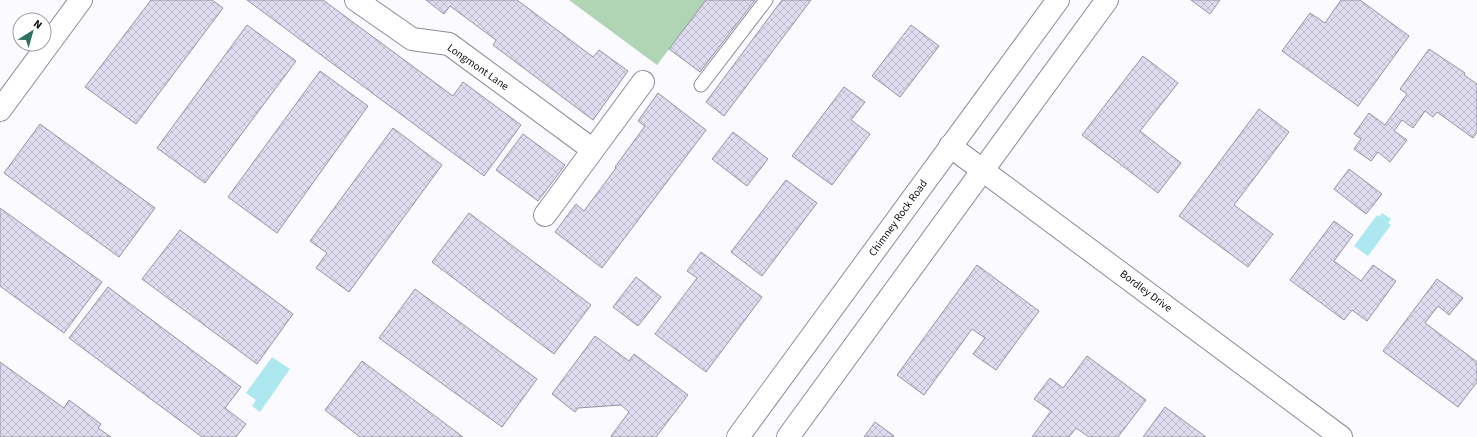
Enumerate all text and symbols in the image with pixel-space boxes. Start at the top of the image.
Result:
north arrow [12,12,52,52]
text: N [30,16,45,33]
street label: Longmont Lane [444,40,512,94]
street label: Chimney Rock Road [865,177,931,259]
street label: Bordley Drive [1117,266,1176,316]

